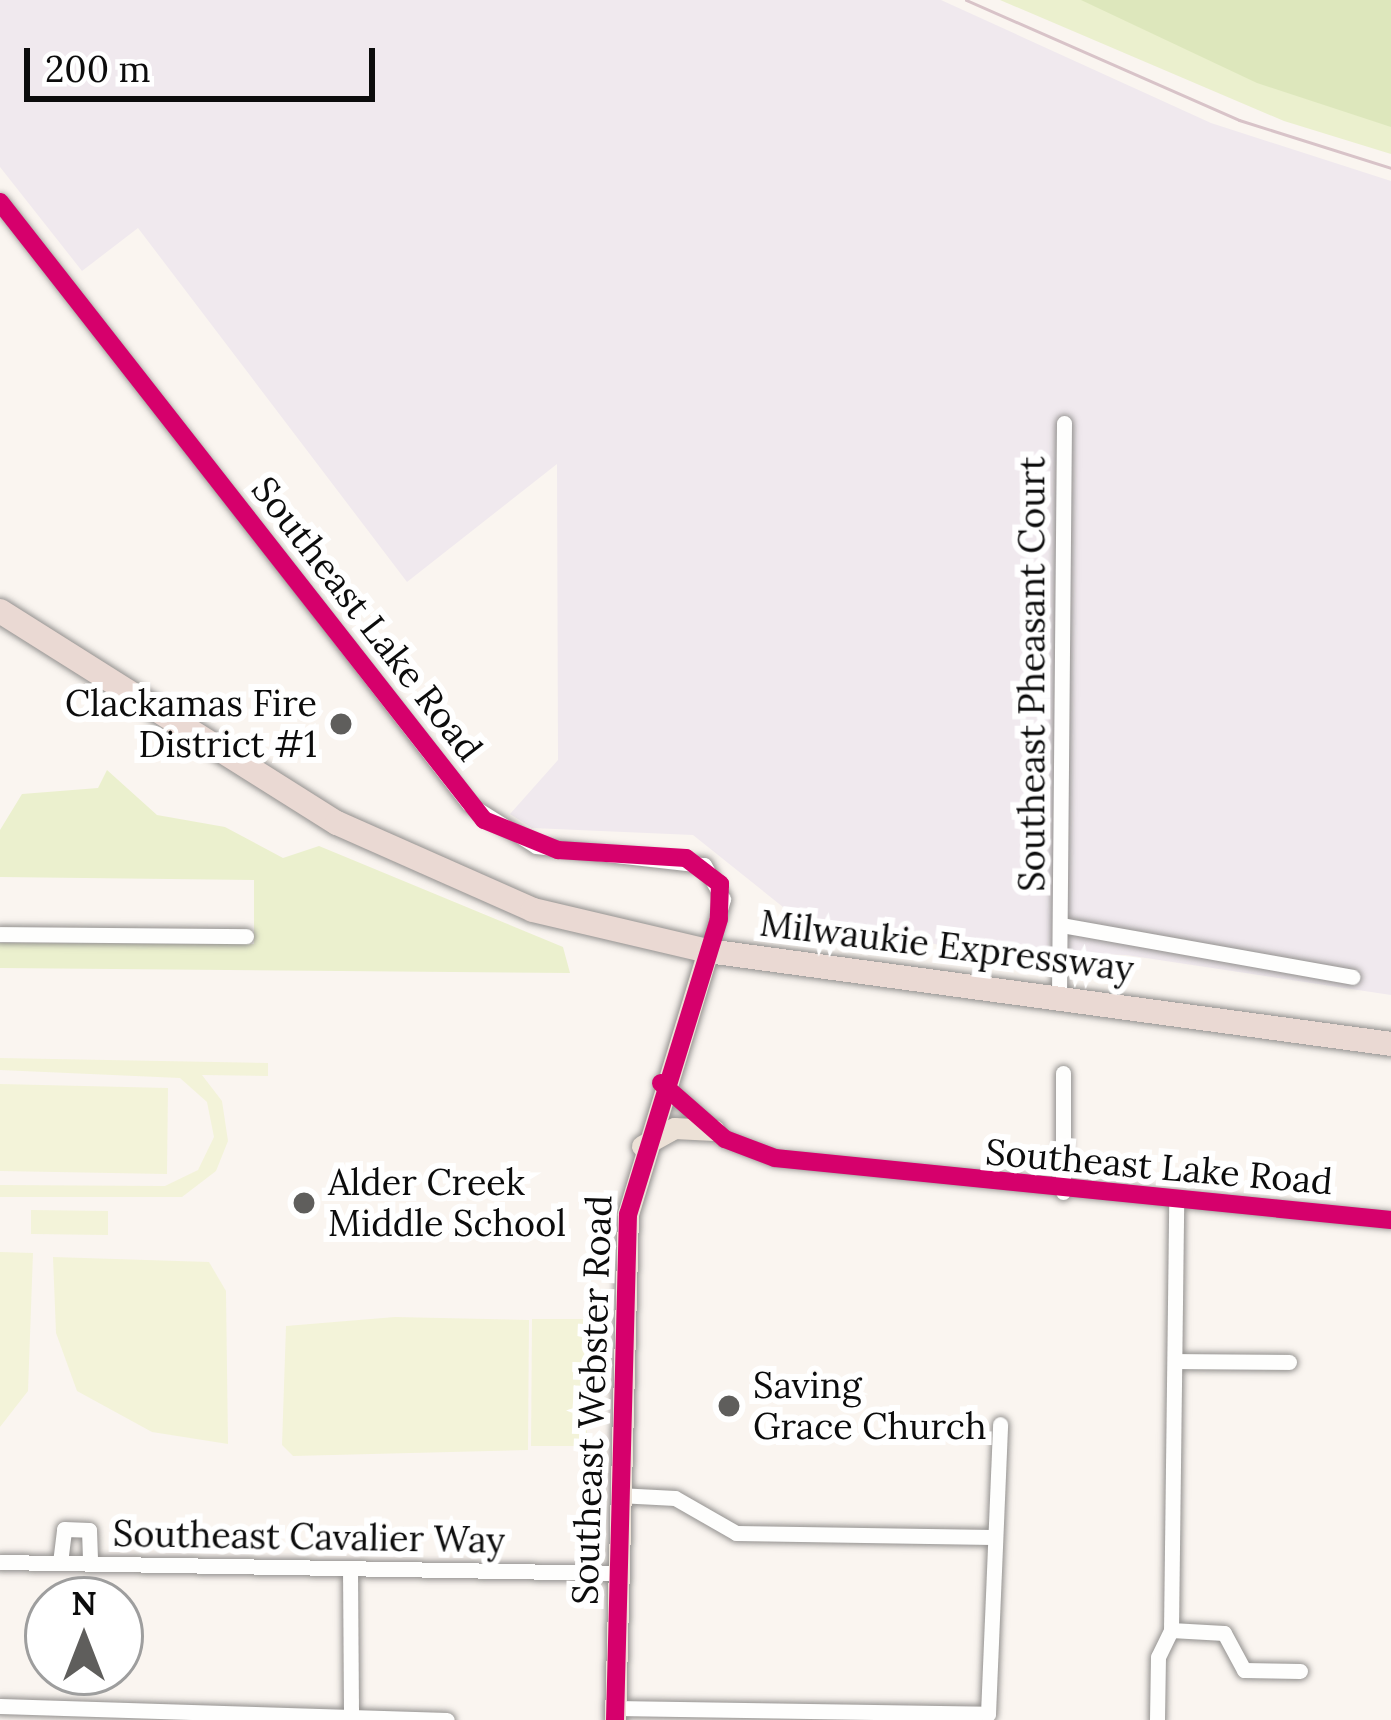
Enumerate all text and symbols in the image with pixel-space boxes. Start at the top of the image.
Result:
scale bar [30,24,381,98]
text: 200 m [45,46,151,92]
street label: Southeast Pheasant Court [1010,456,1054,892]
street label: Southeast Lake Road [243,468,491,770]
place label: Clackamas Fire District #1 [65,681,317,766]
marker: Clackamas Fire District #1 [328,711,354,737]
street label: Milwaukie Expressway [758,902,1136,990]
street label: Southeast Lake Road [984,1130,1334,1204]
place label: Alder Creek Middle School [328,1160,566,1245]
marker: Alder Creek Middle School [291,1190,317,1216]
street label: Southeast Webster Road [563,1194,621,1606]
place label: Saving Grace Church [753,1363,987,1448]
marker: Saving Grace Church [716,1393,742,1419]
street label: Southeast Cavalier Way [112,1512,506,1562]
north arrow [24,1576,144,1696]
text: N [71,1582,97,1624]

